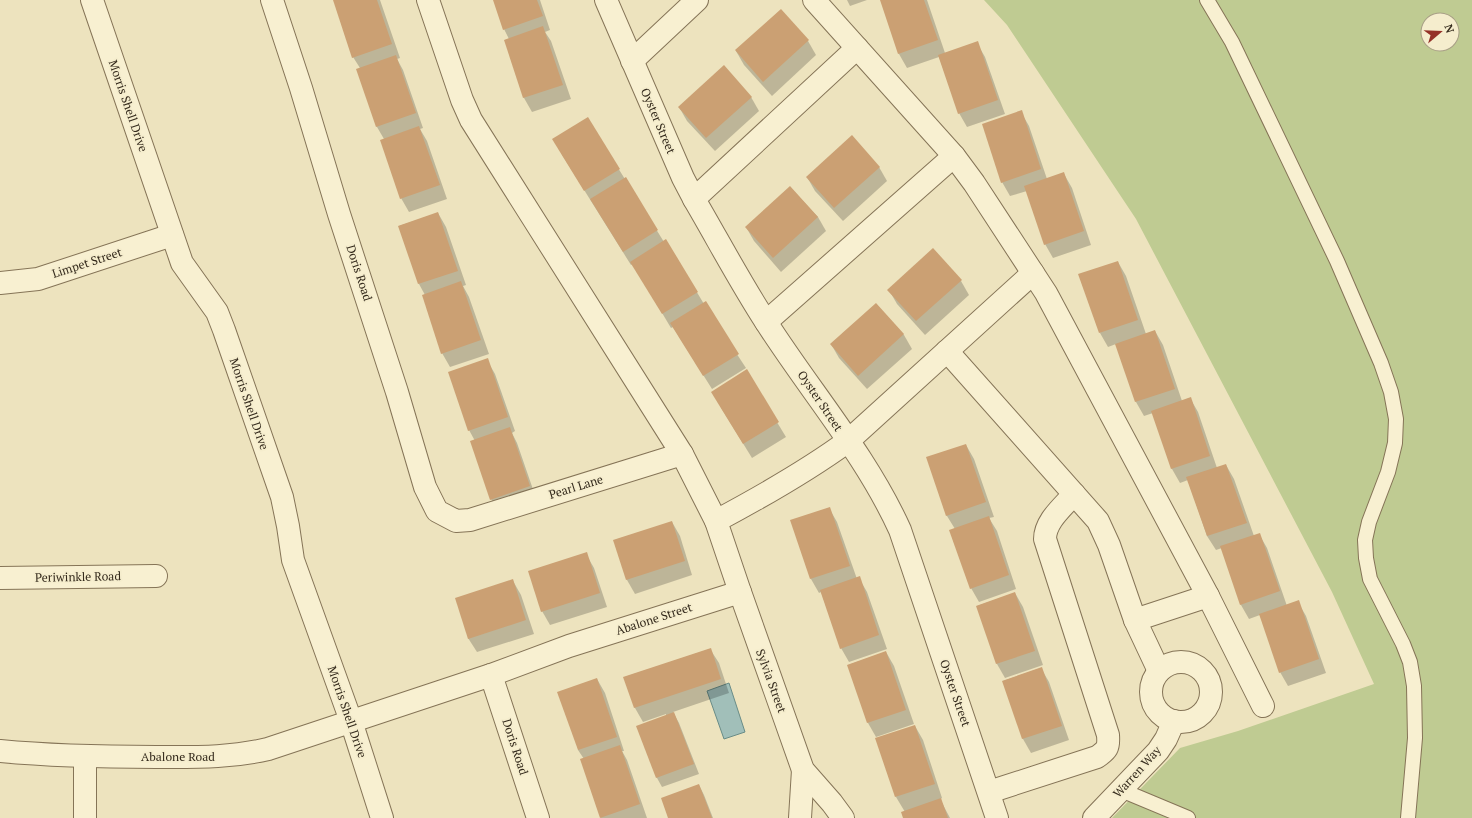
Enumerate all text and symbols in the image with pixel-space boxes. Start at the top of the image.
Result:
north arrow [1420,12,1460,52]
text: N [1441,23,1458,36]
street label: Morris Shell Drive [106,58,151,154]
street label: Oyster Street [638,86,679,157]
street label: Doris Road [343,243,376,303]
street label: Limpet Street [50,244,124,281]
street label: Morris Shell Drive [227,356,272,452]
street label: Oyster Street [795,367,847,434]
street label: Pearl Lane [547,471,605,502]
street label: Periwinkle Road [35,568,121,585]
street label: Abalone Street [614,599,694,638]
street label: Sylvia Street [753,647,790,715]
street label: Oyster Street [937,657,974,729]
street label: Morris Shell Drive [325,664,370,760]
street label: Doris Road [499,717,532,777]
street label: Warren Way [1110,742,1164,801]
street label: Abalone Road [141,749,215,764]

